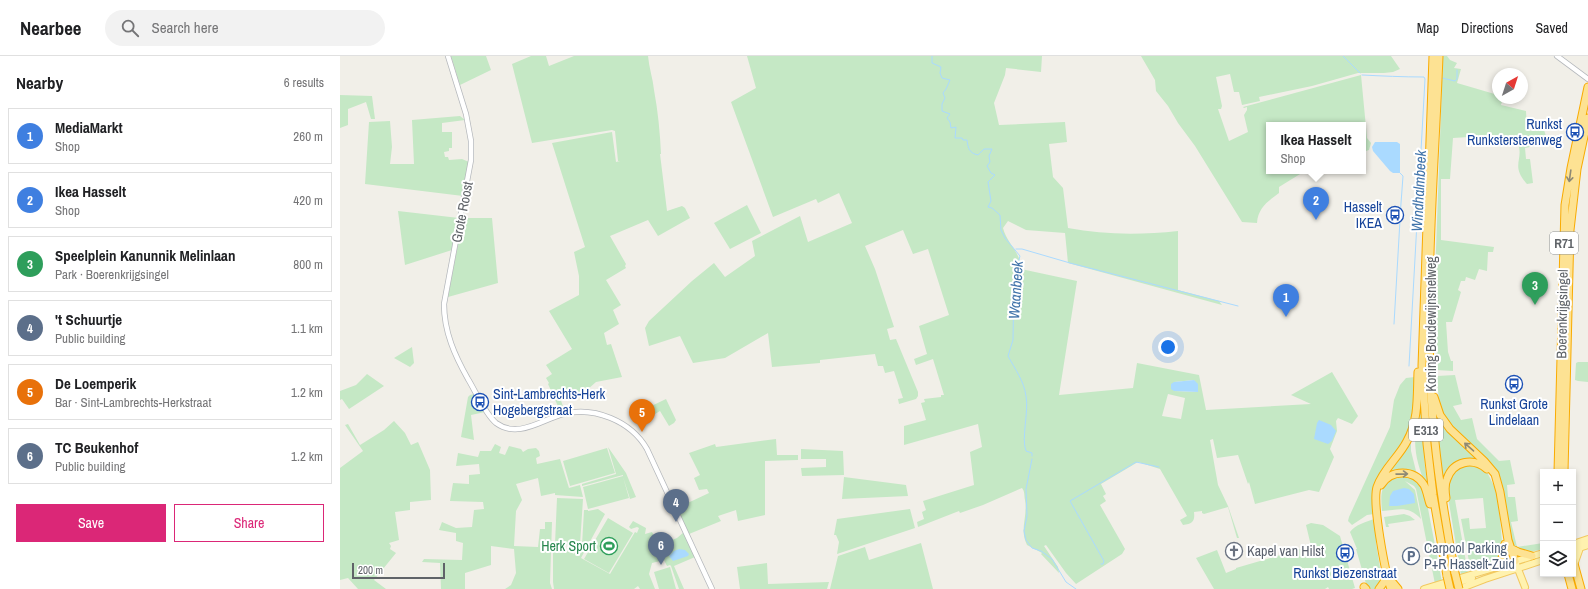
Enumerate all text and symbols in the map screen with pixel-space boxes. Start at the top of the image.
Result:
search box [105,10,385,46]
text: Nearbee [20,15,81,41]
icon: search [119,17,141,39]
text: Search here [151,17,219,38]
text: Map [1417,19,1439,37]
text: Directions [1461,19,1513,37]
text: Saved [1535,19,1568,37]
north arrow [1492,68,1528,104]
text: Nearby [16,71,63,94]
text: 6 results [284,74,324,91]
place label: Runkst Runkstersteenweg [1467,115,1563,149]
text: MediaMarkt [55,117,123,138]
popup [1266,122,1366,174]
bus stop icon: Runkst Runkstersteenweg [1565,122,1585,142]
text: 1 [27,128,33,145]
text: 260 m [293,128,323,145]
text: Ikea Hasselt [1280,129,1352,150]
text: Shop [55,138,80,155]
water label: Windhalmbeek [1406,149,1431,232]
text: Shop [1280,150,1305,167]
one-way arrow [1566,169,1574,182]
street label: Grote Roost [447,180,477,244]
text: Ikea Hasselt [55,181,126,202]
pin: 2 [1303,187,1329,220]
text: 2 [27,192,33,209]
text: 420 m [293,192,323,209]
place label: Hasselt IKEA [1344,198,1382,232]
text: Shop [55,202,80,219]
bus stop icon: Hasselt IKEA [1385,205,1405,225]
road number: R71 [1550,232,1578,254]
text: Speelplein Kanunnik Melinlaan [55,245,235,266]
text: 3 [27,256,33,273]
text: 800 m [293,256,323,273]
street label: Koning Boudewijnsnelweg [1422,256,1440,392]
water label: Waanbeek [1003,259,1028,320]
text: Park · Boerenkrijgsingel [55,266,169,283]
street label: Boerenkrijgsingel [1552,269,1572,359]
pin: 3 [1522,272,1548,305]
pin: 1 [1273,284,1299,317]
text: 't Schuurtje [55,309,122,330]
text: 4 [27,320,33,337]
text: 1.1 km [291,320,323,337]
text: Public building [55,330,126,347]
your location [1158,337,1178,357]
text: De Loemperik [55,373,136,394]
bus stop icon: Runkst Grote Lindelaan [1504,374,1524,394]
text: 5 [27,384,33,401]
text: 1.2 km [291,384,323,401]
place label: Sint-Lambrechts-Herk Hogebergstraat [493,385,606,419]
bus stop icon: Sint-Lambrechts-Herk Hogebergstraat [470,392,490,412]
text: Bar · Sint-Lambrechts-Herkstraat [55,394,211,411]
place label: Runkst Grote Lindelaan [1480,395,1548,429]
pin: 5 [629,399,655,432]
road number: E313 [1409,419,1443,441]
text: TC Beukenhof [55,437,138,458]
one-way arrow [1463,442,1474,451]
text: 6 [27,448,33,465]
text: 1.2 km [291,448,323,465]
text: Public building [55,458,126,475]
map controls [1540,469,1576,577]
button: + [1540,469,1576,505]
one-way arrow [1395,470,1408,477]
pin: 4 [663,489,689,522]
button: Save [16,504,166,542]
button: Share [174,504,324,542]
button: − [1540,505,1576,541]
pin: 6 [648,532,674,565]
sports icon: Herk Sport [599,536,619,556]
place label: Herk Sport [541,537,596,555]
place label: Carpool Parking P+R Hasselt-Zuid [1424,539,1515,573]
church icon: Kapel van Hilst [1224,541,1244,561]
button: layers [1540,541,1576,577]
place label: Kapel van Hilst [1247,542,1324,560]
bus stop icon: Runkst Biezenstraat [1335,543,1355,563]
parking icon: Carpool Parking P+R Hasselt-Zuid [1401,546,1421,566]
scale bar [352,561,445,580]
text: 200 m [358,563,383,577]
place label: Runkst Biezenstraat [1293,564,1397,582]

